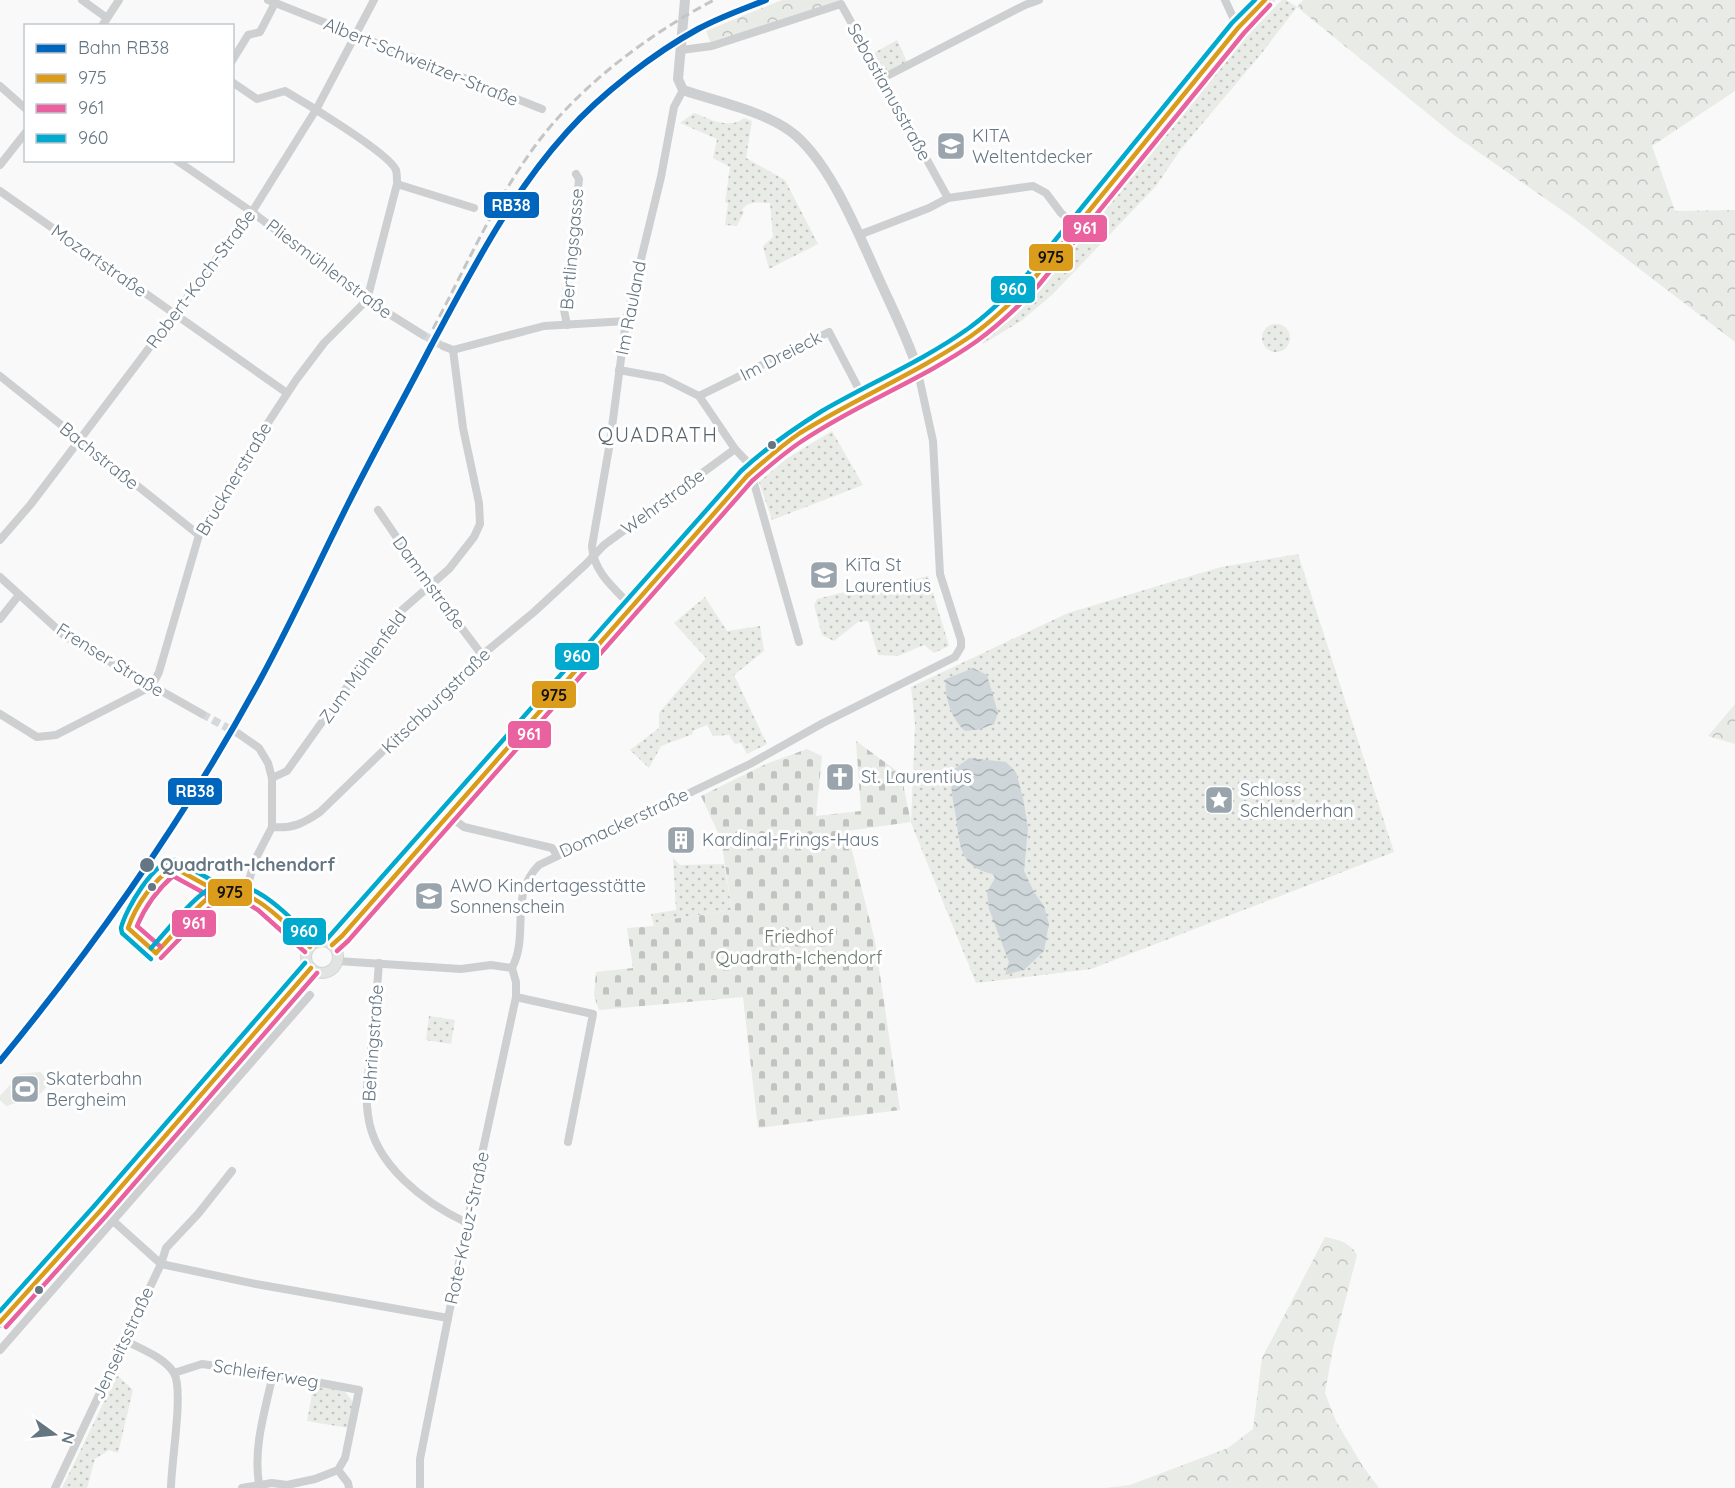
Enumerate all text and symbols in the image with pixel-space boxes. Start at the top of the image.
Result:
street label: Albert-Schweitzer-Straße [321,12,522,111]
street label: Sebastianusstraße [842,19,937,165]
legend [24,24,234,162]
text: Bahn RB38 [78,36,169,59]
text: 975 [78,66,107,89]
text: 961 [78,96,104,119]
place label: KITA Weltentdecker [972,124,1093,168]
text: 960 [78,126,108,149]
school or university icon: KITA Weltentdecker [935,130,967,162]
street label: Bertlingsgasse [555,187,588,311]
line badge: RB38 [483,191,540,219]
text: RB38 [492,195,531,215]
street label: Robert-Koch-Straße [141,205,260,353]
street label: Pliesmühlenstraße [262,214,397,324]
line badge: 961 [1062,214,1108,243]
text: 961 [1073,218,1097,238]
street label: Mozartstraße [47,219,152,302]
line badge: 975 [1028,243,1074,272]
text: 975 [1038,247,1064,267]
street label: Im Rauland [610,259,651,357]
line badge: 960 [990,275,1036,304]
text: 960 [999,279,1027,299]
street label: Im Dreieck [736,325,825,386]
street label: Bachstraße [55,417,144,495]
street label: Brucknerstraße [191,418,277,540]
district label: QUADRATH [598,422,718,447]
unlabelled marker [766,439,778,451]
street label: Wehrstraße [616,464,709,540]
street label: Dammstraße [388,531,471,634]
place label: KiTa St Laurentius [845,553,931,597]
school or university icon: KiTa St Laurentius [808,559,840,591]
street label: Zum Mühlenfeld [314,606,411,728]
street label: Frenser Straße [52,617,168,702]
line badge: 960 [554,642,600,671]
street label: Kitschburgstraße [376,643,495,758]
text: 960 [563,646,591,666]
line badge: 975 [531,680,577,709]
text: 975 [541,685,567,705]
line badge: 961 [507,720,552,749]
text: 961 [517,724,541,744]
church icon: St. Laurentius [824,761,856,793]
place label: St. Laurentius [861,765,972,788]
line badge: RB38 [167,777,223,806]
place label: Schloss Schlenderhan [1240,778,1354,822]
text: RB38 [176,781,215,801]
street label: Domackerstraße [555,783,692,863]
place icon: Schloss Schlenderhan [1203,784,1235,816]
building icon: Kardinal-Frings-Haus [665,824,697,856]
place label: Kardinal-Frings-Haus [702,828,879,851]
place label: Quadrath-Ichendorf [160,853,335,876]
marker: Quadrath-Ichendorf [138,856,156,874]
place label: AWO Kindertagesstätte Sonnenschein [450,874,646,918]
line badge: 975 [207,878,253,907]
school or university icon: AWO Kindertagesstätte Sonnenschein [413,880,445,912]
unlabelled marker [146,881,158,893]
text: 975 [217,882,243,902]
line badge: 961 [171,909,217,938]
text: 961 [182,913,206,933]
line badge: 960 [282,917,327,946]
text: 960 [290,921,318,941]
park label: Friedhof Quadrath-Ichendorf [716,925,883,969]
street label: Behringstraße [357,984,388,1102]
place label: Skaterbahn Bergheim [46,1067,142,1111]
sports icon: Skaterbahn Bergheim [9,1073,41,1105]
street label: Rote-Kreuz-Straße [439,1149,494,1306]
street label: Jenseitsstraße [86,1283,159,1403]
unlabelled marker [33,1284,45,1296]
street label: Schleiferweg [212,1354,320,1393]
north arrow [24,1404,84,1464]
text: N [57,1430,80,1446]

